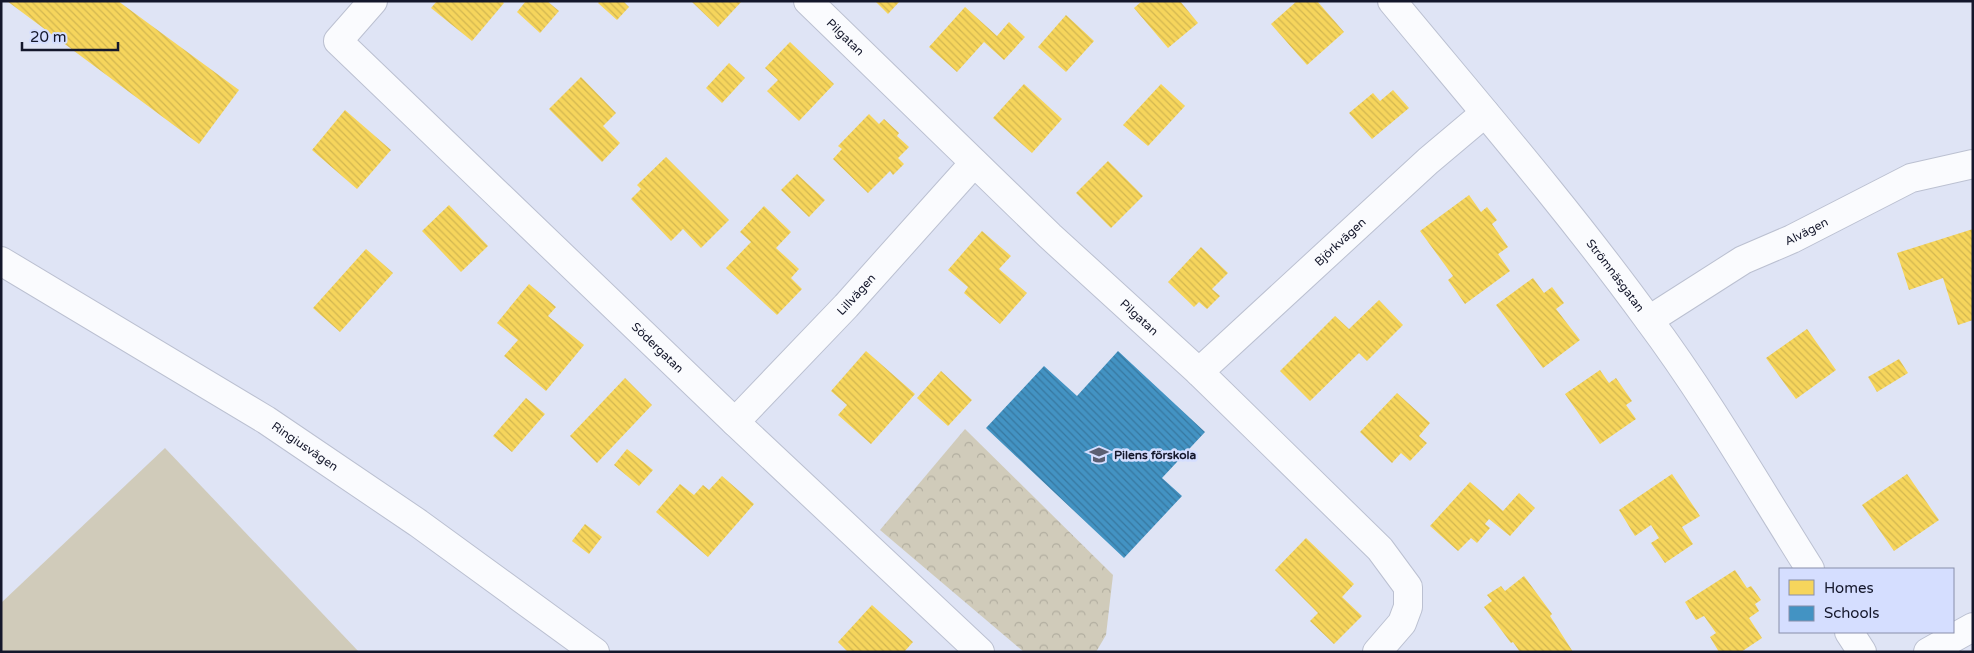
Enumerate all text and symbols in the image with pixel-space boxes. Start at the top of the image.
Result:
street label: Pilgatan [824,16,867,59]
scale bar [22,20,119,52]
text: 20 m [30,28,67,46]
street label: Björkvägen [1312,215,1369,269]
street label: Alvägen [1783,215,1830,248]
street label: Strömnäsgatan [1583,237,1647,314]
street label: Lillvägen [834,271,878,318]
street label: Pilgatan [1117,296,1161,338]
street label: Södergatan [629,320,686,376]
street label: Ringiusvägen [269,419,341,474]
school or university icon: Pilens förskola [1088,444,1110,466]
place label: Pilens förskola [1114,448,1197,462]
legend [1779,568,1954,633]
text: Homes [1824,579,1874,597]
text: Schools [1824,604,1880,622]

